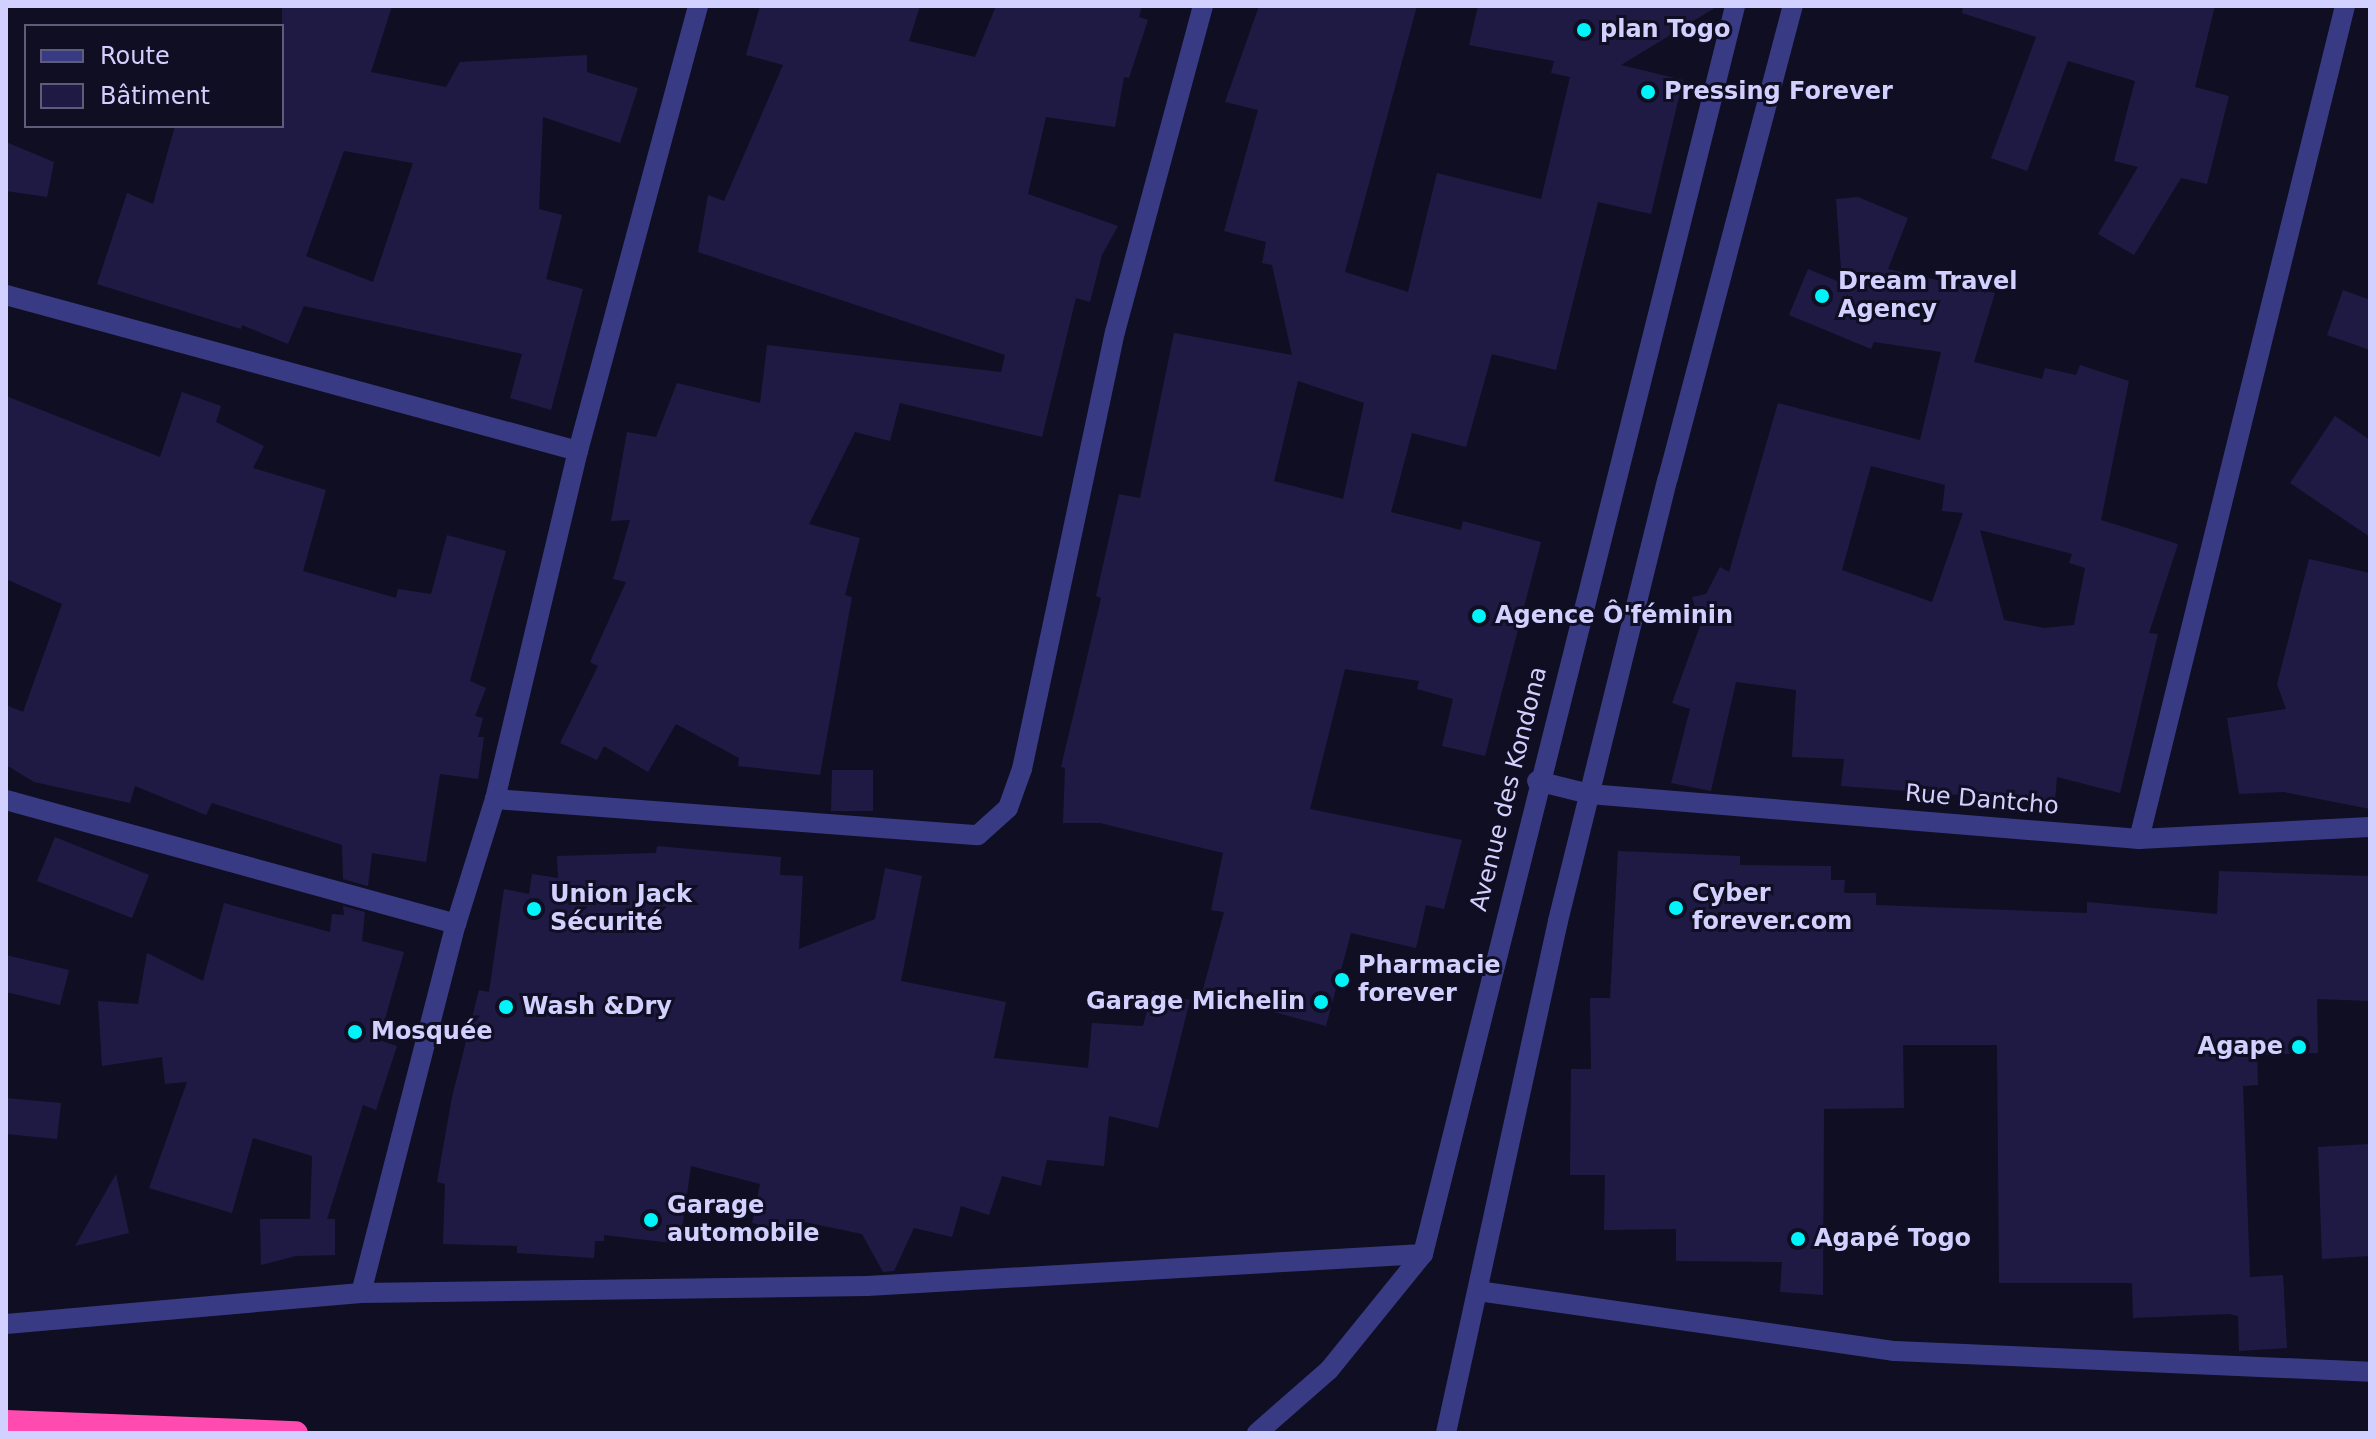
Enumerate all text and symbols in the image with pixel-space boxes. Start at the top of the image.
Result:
place label: plan Togo [1600,16,1730,44]
marker: plan Togo [1575,21,1593,39]
legend [24,24,284,128]
text: Route [100,42,170,70]
place label: Pressing Forever [1664,78,1893,106]
text: Bâtiment [100,82,210,110]
marker: Pressing Forever [1639,83,1657,101]
place label: Dream Travel Agency [1838,268,2018,324]
marker: Dream Travel Agency [1813,287,1831,305]
place label: Agence Ô'féminin [1495,602,1733,630]
marker: Agence Ô'féminin [1470,607,1488,625]
street label: Avenue des Kondona [1465,664,1553,914]
street label: Rue Dantcho [1904,779,2060,821]
place label: Cyber forever.com [1692,880,1852,936]
place label: Union Jack Sécurité [550,881,692,937]
marker: Cyber forever.com [1667,899,1685,917]
marker: Union Jack Sécurité [525,900,543,918]
place label: Pharmacie forever [1358,952,1501,1008]
marker: Pharmacie forever [1333,971,1351,989]
place label: Garage Michelin [1086,988,1305,1016]
place label: Wash &Dry [522,993,672,1021]
marker: Garage Michelin [1312,993,1330,1011]
marker: Wash &Dry [497,998,515,1016]
place label: Mosquée [371,1018,492,1046]
marker: Mosquée [346,1023,364,1041]
place label: Agape [2198,1033,2283,1061]
marker: Agape [2290,1038,2308,1056]
place label: Garage automobile [667,1192,820,1248]
marker: Garage automobile [642,1211,660,1229]
place label: Agapé Togo [1814,1225,1971,1253]
marker: Agapé Togo [1789,1230,1807,1248]

